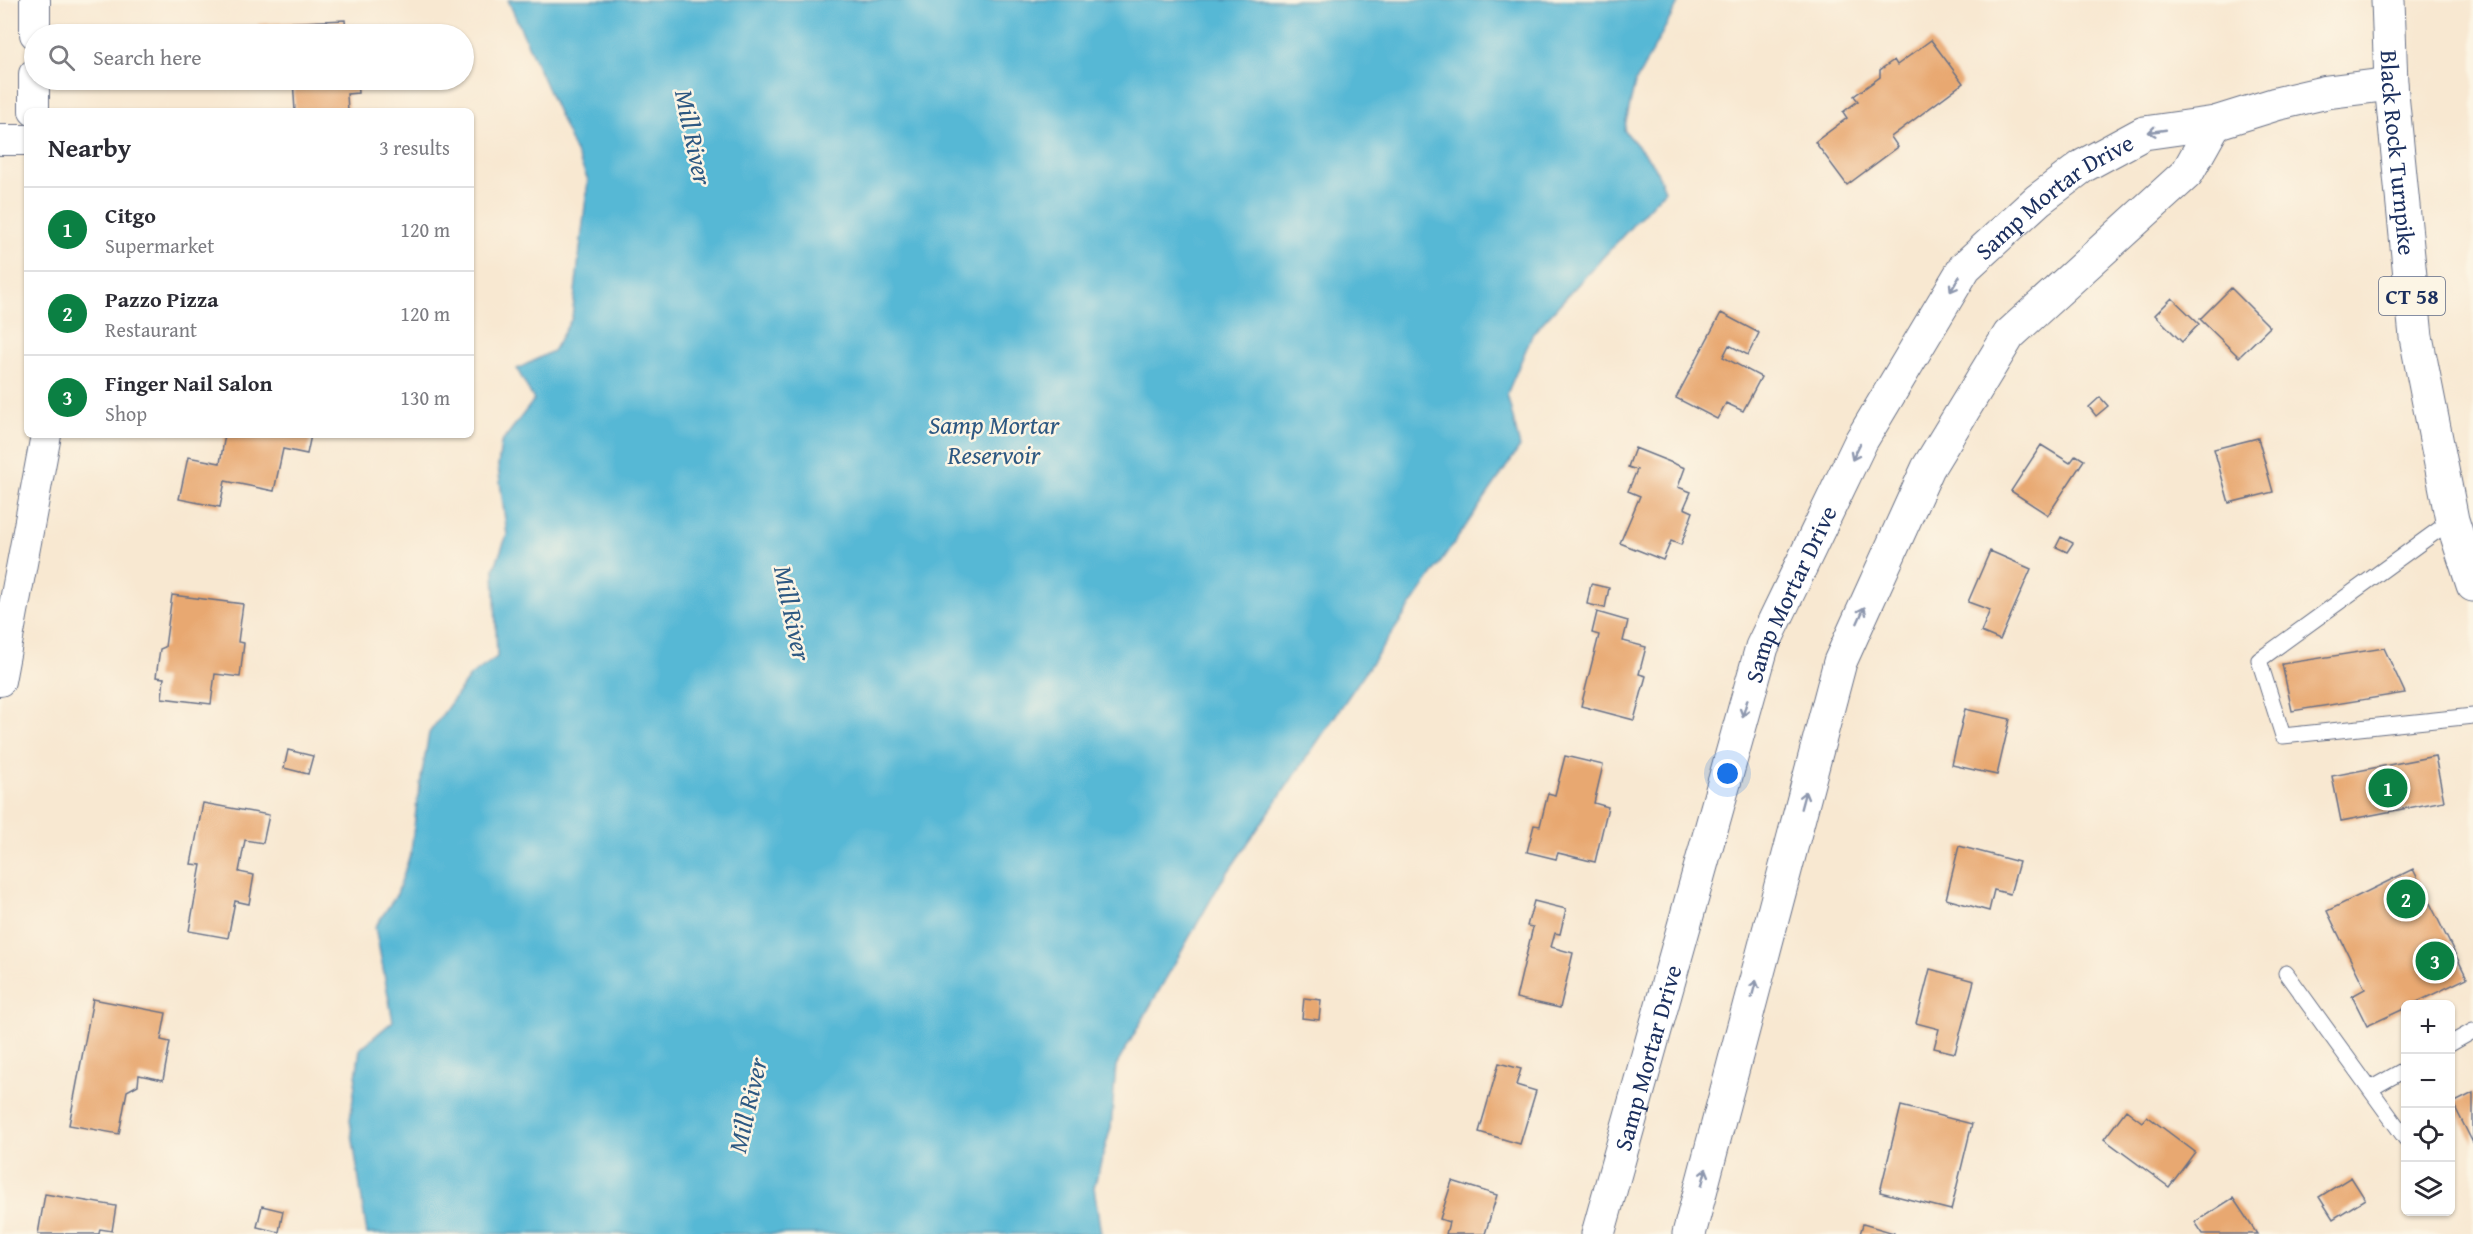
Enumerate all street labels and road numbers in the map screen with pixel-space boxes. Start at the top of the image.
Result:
street label: Black Rock Turnpike [2372,49,2425,257]
street label: Samp Mortar Drive [1967,125,2139,267]
road number: CT 58 [2379,277,2445,315]
street label: Samp Mortar Drive [1735,499,1845,687]
street label: Samp Mortar Drive [1605,961,1690,1155]

